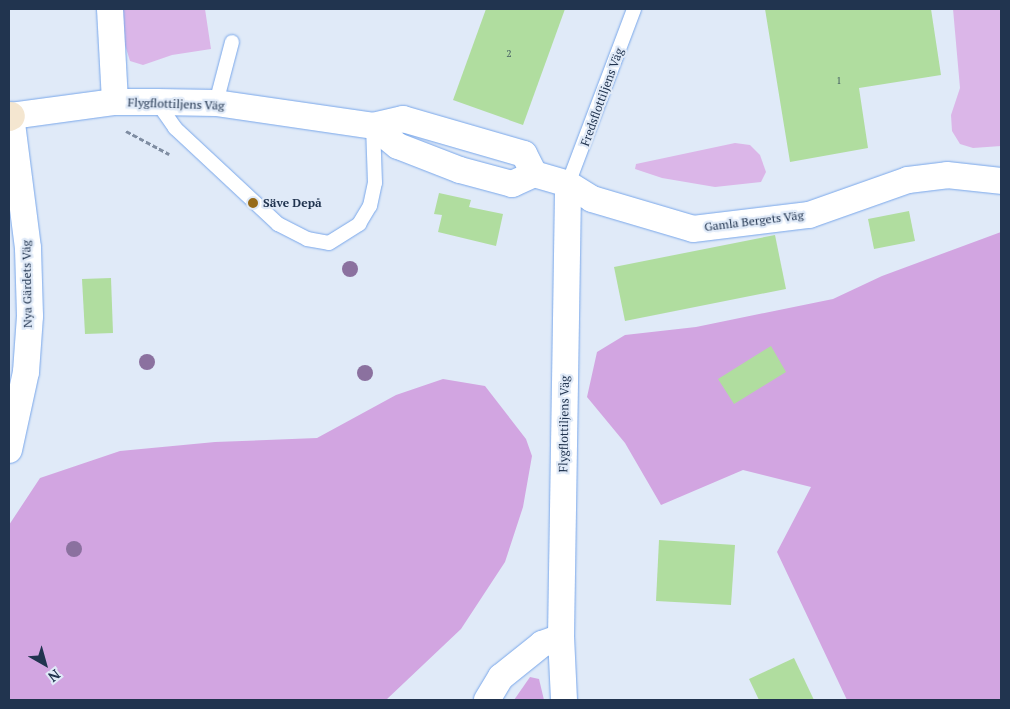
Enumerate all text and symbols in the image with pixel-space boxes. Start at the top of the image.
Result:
street label: Fredsflottiljens Väg [577,46,627,148]
house number: 2 [506,48,512,60]
house number: 1 [836,75,842,87]
street label: Flygflottiljens Väg [127,95,225,113]
place label: Säve Depå [263,196,322,210]
marker: Säve Depå [247,197,259,209]
street label: Gamla Bergets Väg [703,208,805,234]
street label: Nya Gärdets Väg [19,240,35,328]
street label: Flygflottiljens Väg [556,375,572,473]
north arrow [20,639,70,689]
text: N [45,665,65,687]

